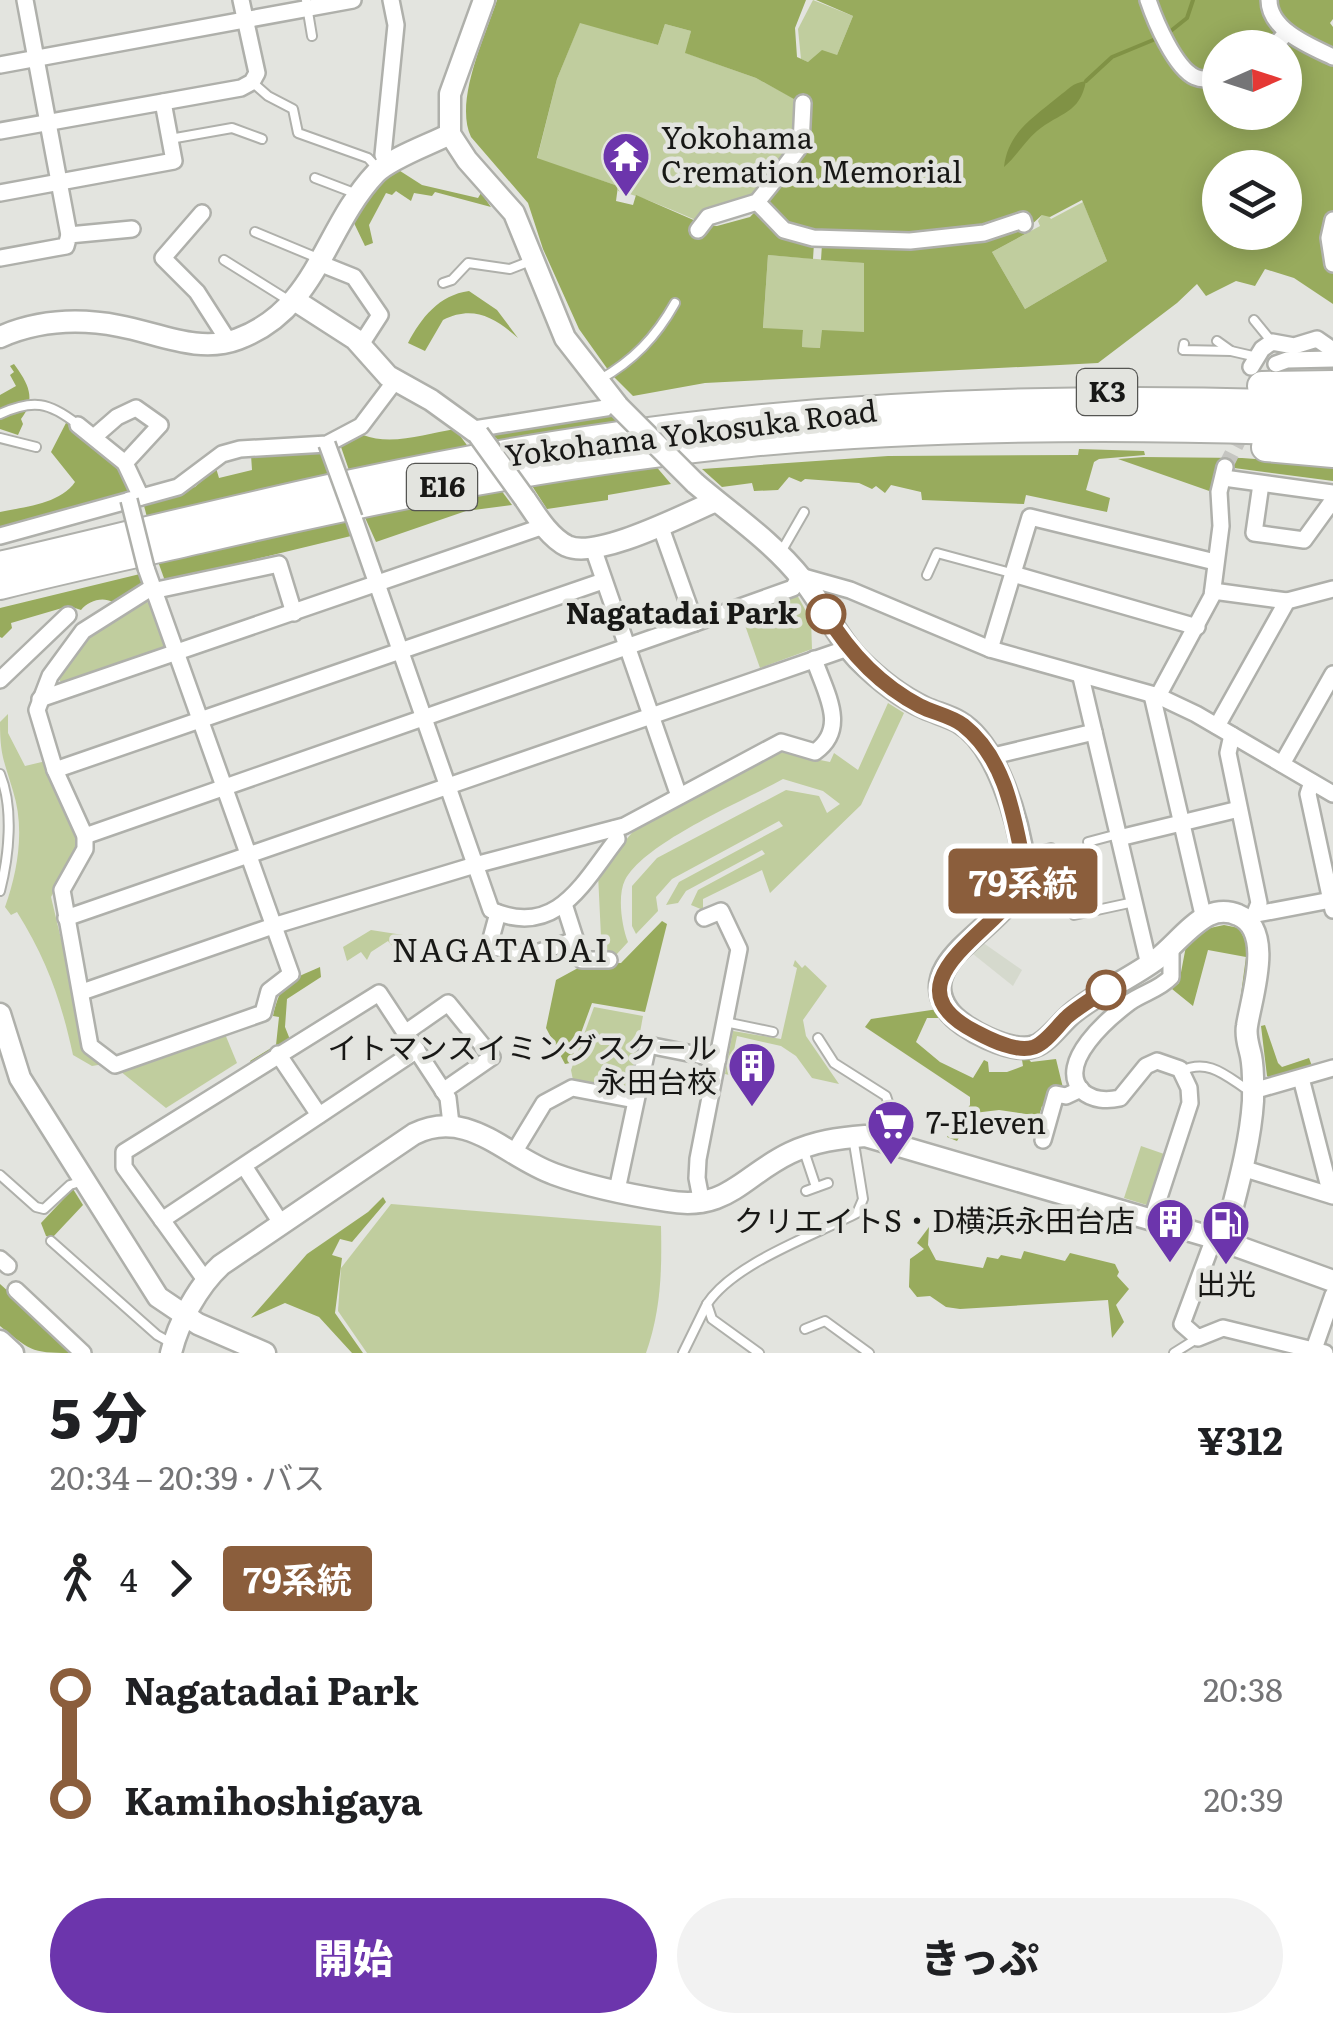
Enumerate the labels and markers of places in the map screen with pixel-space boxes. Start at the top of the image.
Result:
place label: Yokohama Cremation Memorial [661,114,962,192]
temple icon: Yokohama Cremation Memorial [600,130,652,198]
place label: Nagatadai Park [565,589,799,633]
marker: Nagatadai Park [807,595,845,633]
unlabelled marker [1087,971,1125,1009]
place label: イトマンスイミングスクール 永田台校 [328,1024,717,1102]
building icon: イトマンスイミングスクール 永田台校 [726,1040,778,1108]
supermarket icon: 7-Eleven [865,1098,917,1166]
place label: 7-Eleven [926,1099,1046,1143]
building icon: クリエイトS・D横浜永田台店 [1144,1196,1196,1264]
place label: クリエイトS・D横浜永田台店 [734,1197,1135,1241]
fuel station icon: 出光 [1200,1198,1252,1266]
place label: 出光 [1196,1260,1256,1304]

